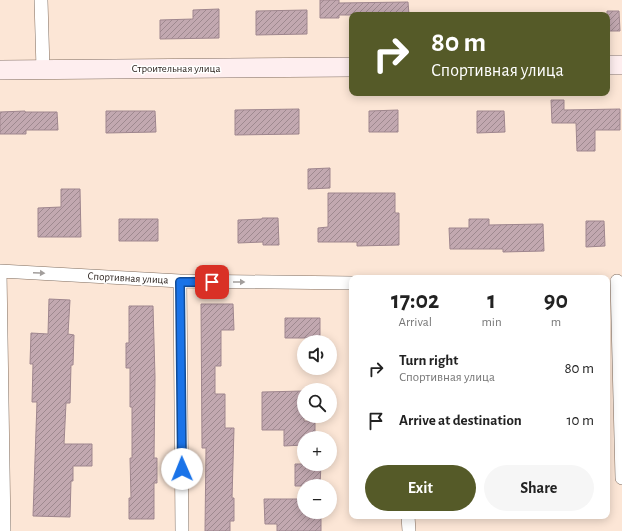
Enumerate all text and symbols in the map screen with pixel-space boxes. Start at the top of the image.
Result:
icon: right [365,28,417,80]
text: 80 m [431,29,486,57]
text: Спортивная улица [431,62,564,80]
street label: Строительная улица [132,63,220,74]
pin [195,265,229,299]
one-way arrow [33,270,45,277]
street label: Спортивная улица [87,270,169,286]
icon: arrive [201,271,223,293]
one-way arrow [233,279,246,285]
text: 17:02 [391,289,439,313]
text: 1 [487,289,496,313]
text: 90 [544,289,568,313]
text: Arrival [399,316,432,329]
text: min [481,316,502,329]
text: m [551,316,561,329]
map controls [297,335,337,519]
button: sound [297,335,337,375]
text: Turn right [399,353,458,368]
icon: right [365,358,387,380]
text: 80 m [564,361,594,376]
text: Спортивная улица [399,371,495,384]
button: search [297,383,337,423]
icon: arrive [365,410,387,432]
text: Arrive at destination [399,413,522,428]
text: 10 m [566,413,594,428]
button: + [297,431,337,471]
position arrow [161,448,203,490]
button: Exit [365,465,476,511]
button: Share [484,465,594,511]
button: − [297,479,337,519]

